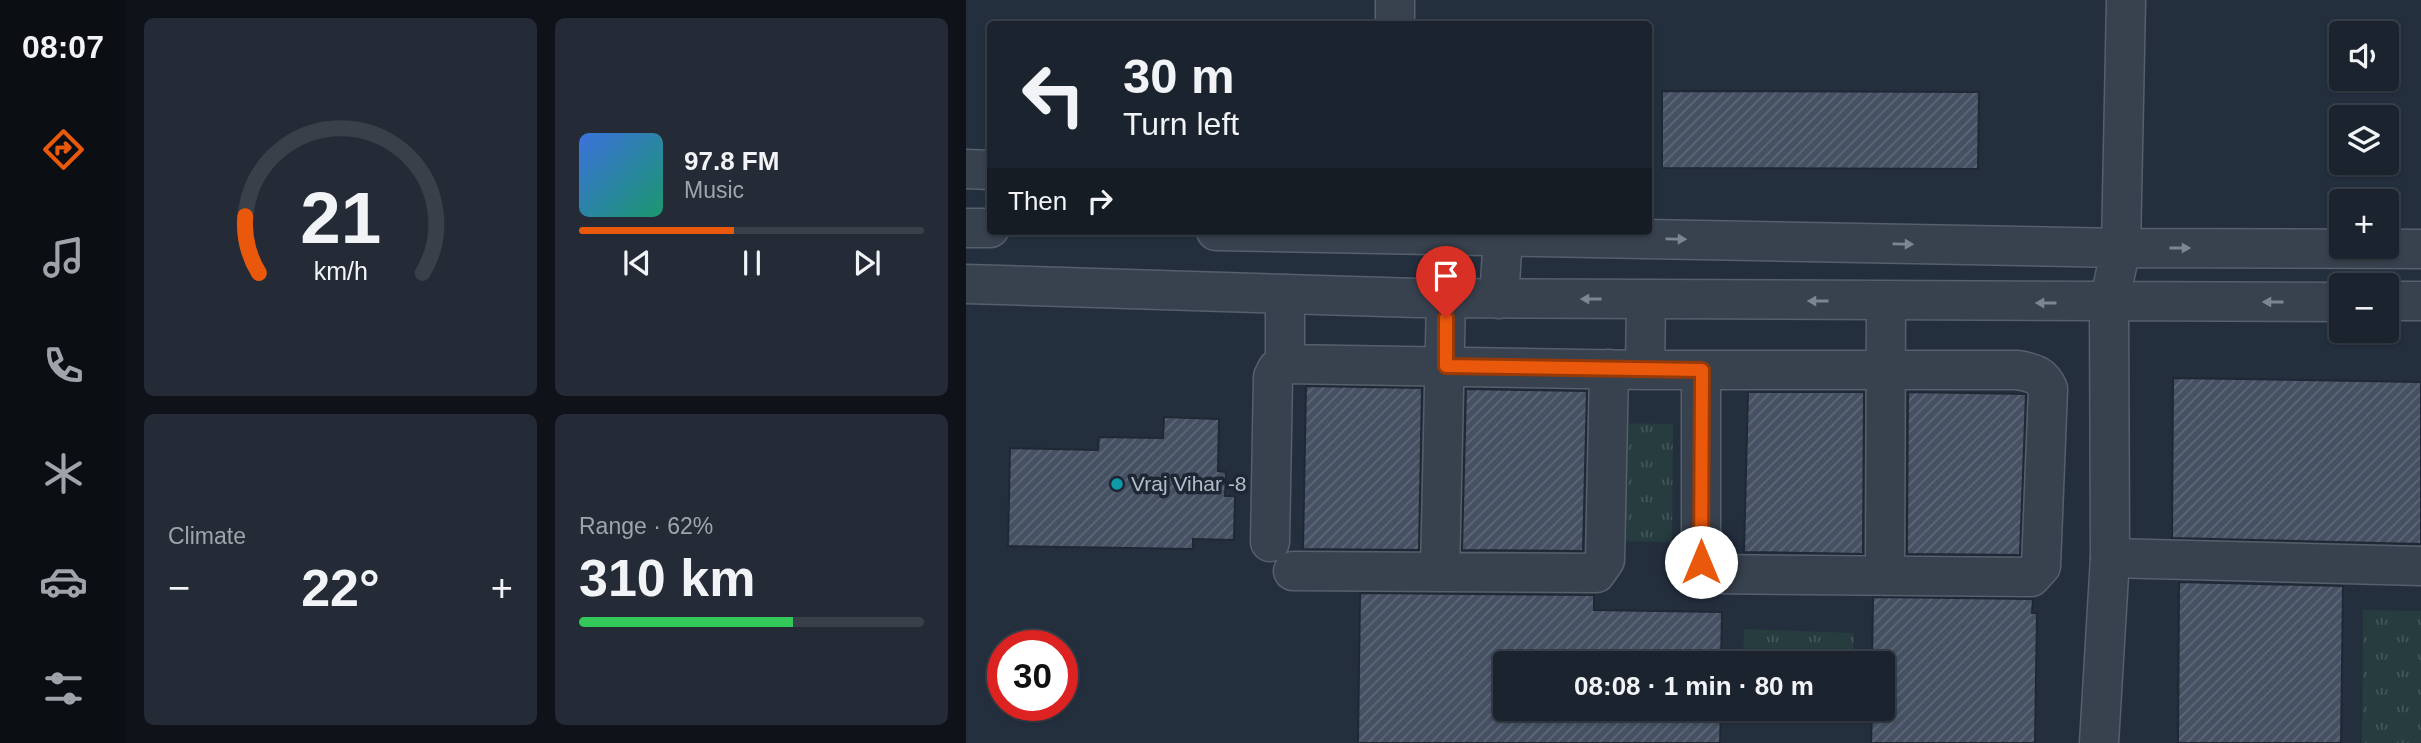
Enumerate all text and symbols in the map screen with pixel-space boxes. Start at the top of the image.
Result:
map controls [2329,21,2399,343]
button: sound [2329,21,2399,91]
text: 08:07 [22,29,104,65]
icon: left [1008,49,1099,140]
text: 30 m [1123,49,1235,103]
button: layers [2329,105,2399,175]
text: Turn left [1123,106,1239,142]
icon: directions [39,125,88,174]
text: 97.8 FM [684,146,779,176]
text: Music [684,177,744,203]
text: 21 [300,178,381,259]
icon: right [1081,182,1119,220]
text: Then [1008,186,1067,216]
button: + [2329,189,2399,259]
icon: music [39,233,88,282]
one-way arrow [1665,233,1687,245]
one-way arrow [1893,238,1915,249]
one-way arrow [2169,242,2191,254]
icon: previous [618,244,656,282]
icon: pause [733,244,771,282]
icon: next [848,244,886,282]
pin [1416,246,1476,318]
text: km/h [313,257,368,285]
icon: arrive [1427,257,1465,295]
button: − [2329,273,2399,343]
one-way arrow [1580,293,1602,305]
one-way arrow [1807,295,1829,307]
one-way arrow [2262,296,2284,308]
one-way arrow [2035,297,2057,308]
icon: phone [39,341,88,390]
icon: climate [39,449,88,498]
place label: Vraj Vihar -8 [1131,472,1247,495]
marker: Vraj Vihar -8 [1109,476,1125,492]
text: Range · 62% [579,513,713,539]
text: Climate [168,523,246,549]
position arrow [1664,525,1738,599]
text: 310 km [579,549,755,607]
icon: car [39,557,88,606]
text: 22° [301,559,380,617]
text: − [168,567,190,609]
text: + [491,567,513,609]
speed limit sign: 30 [987,630,1078,721]
icon: filters [39,664,88,713]
text: 08:08 · 1 min · 80 m [1574,671,1814,701]

